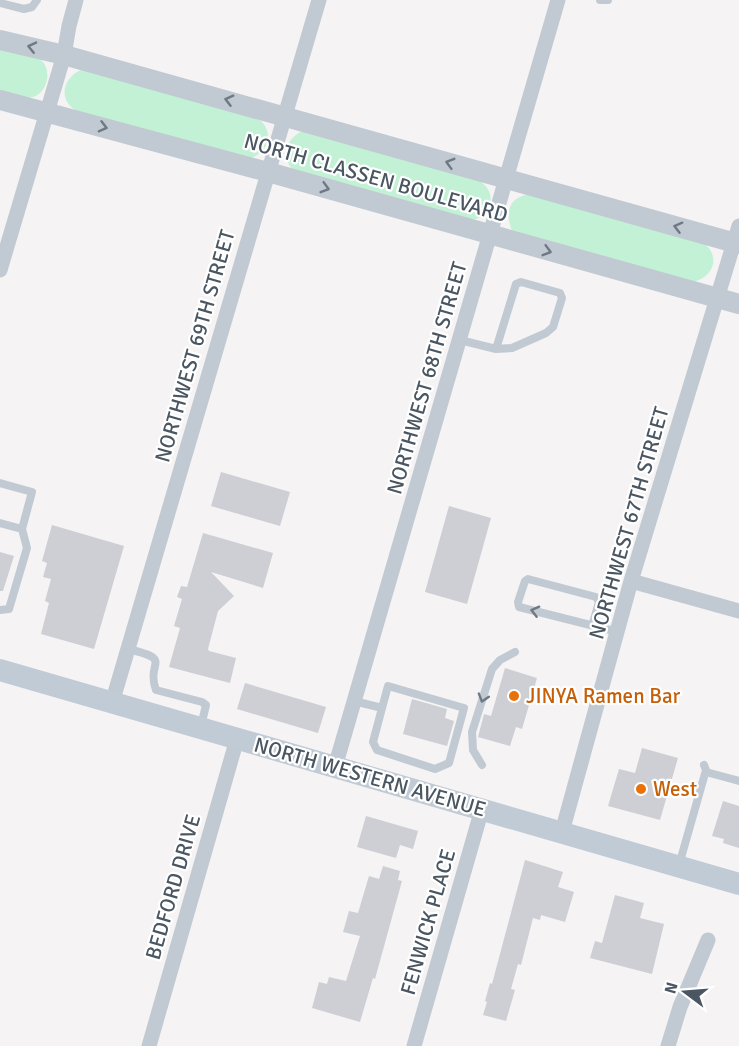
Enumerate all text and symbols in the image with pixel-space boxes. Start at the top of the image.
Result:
one-way arrow [27,42,37,55]
one-way arrow [224,95,234,108]
one-way arrow [98,120,108,132]
street label: NORTH CLASSEN BOULEVARD [241,128,511,228]
one-way arrow [445,158,456,170]
one-way arrow [319,181,329,193]
one-way arrow [673,221,683,234]
street label: NORTHWEST 69TH STREET [149,226,241,465]
one-way arrow [542,243,552,256]
street label: NORTHWEST 68TH STREET [381,258,473,497]
street label: NORTHWEST 67TH STREET [583,403,675,642]
one-way arrow [530,606,540,619]
place label: JINYA Ramen Bar [526,683,681,709]
marker: JINYA Ramen Bar [507,689,521,703]
one-way arrow [478,692,490,703]
street label: NORTH WESTERN AVENUE [251,731,489,823]
place label: West [653,776,697,802]
marker: West [634,782,648,796]
street label: BEDFORD DRIVE [140,811,206,963]
street label: FENWICK PLACE [395,846,461,998]
north arrow [655,962,715,1022]
text: N [660,980,683,996]

